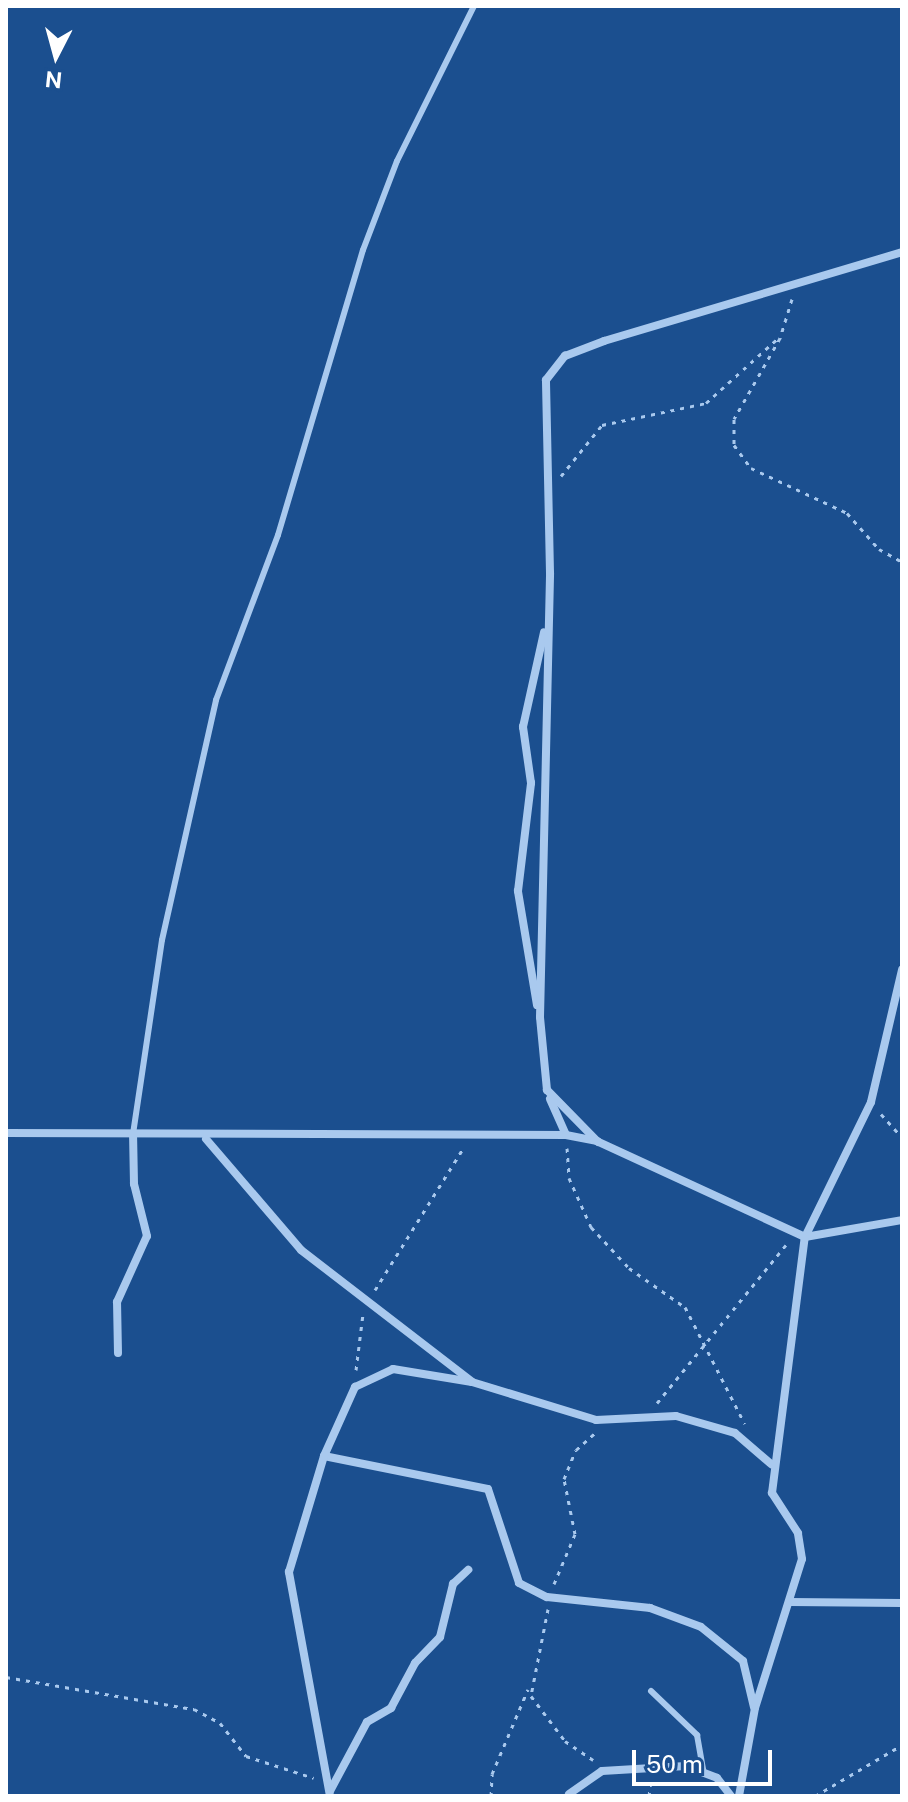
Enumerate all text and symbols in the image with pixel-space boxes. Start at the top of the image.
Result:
north arrow [16,16,96,96]
text: N [44,66,63,94]
scale bar [636,1734,776,1784]
text: 50 m [646,1750,703,1778]

